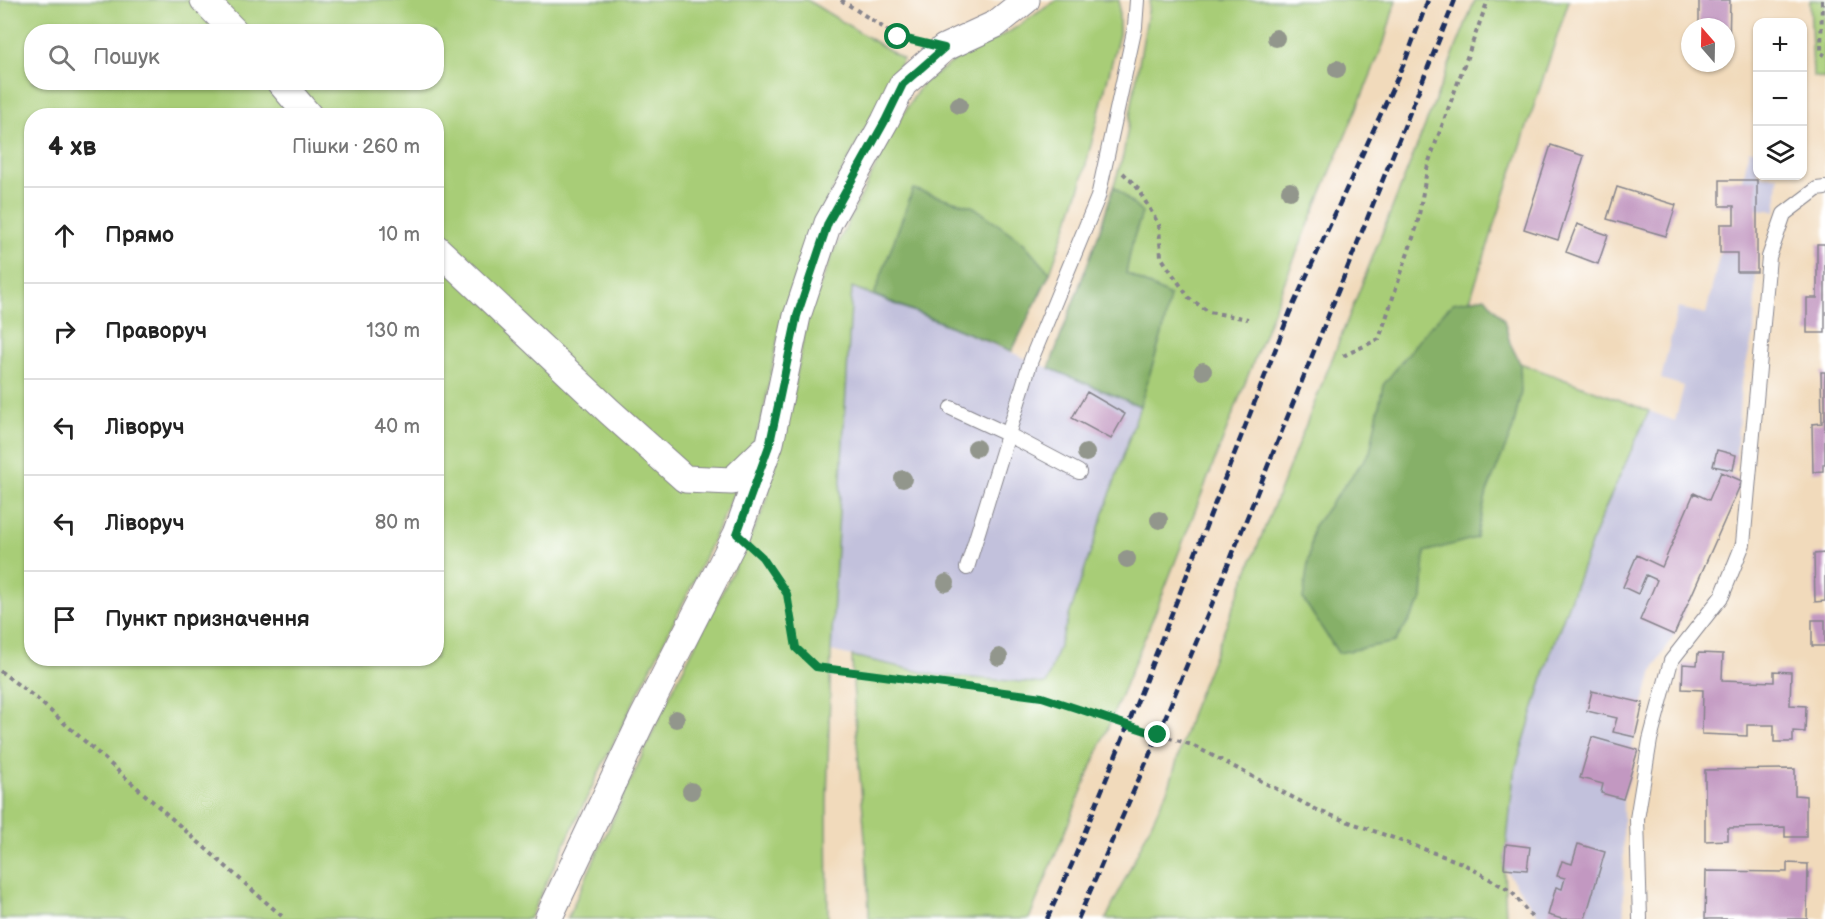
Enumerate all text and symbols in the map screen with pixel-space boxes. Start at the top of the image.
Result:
north arrow [1681,18,1735,72]
map controls [1753,18,1807,180]
button: + [1753,18,1807,72]
route start [884,23,910,49]
search box [24,24,444,90]
icon: search [45,41,78,74]
text: Пошук [93,44,160,71]
button: − [1753,72,1807,126]
button: layers [1753,126,1807,180]
text: 4 хв [48,132,96,163]
text: Пішки · 260 m [292,135,420,159]
icon: ahead [48,219,81,252]
text: Прямо [105,222,174,249]
text: 10 m [379,223,420,247]
icon: right [48,315,81,348]
text: Праворуч [105,318,207,345]
text: 130 m [366,319,420,343]
icon: left [48,411,81,444]
text: Ліворуч [105,414,185,441]
text: 40 m [374,415,420,439]
icon: left [48,507,81,540]
text: Ліворуч [105,510,185,537]
text: 80 m [375,511,420,535]
icon: arrive [48,603,81,636]
text: Пункт призначення [105,606,310,633]
route end [1144,721,1170,747]

